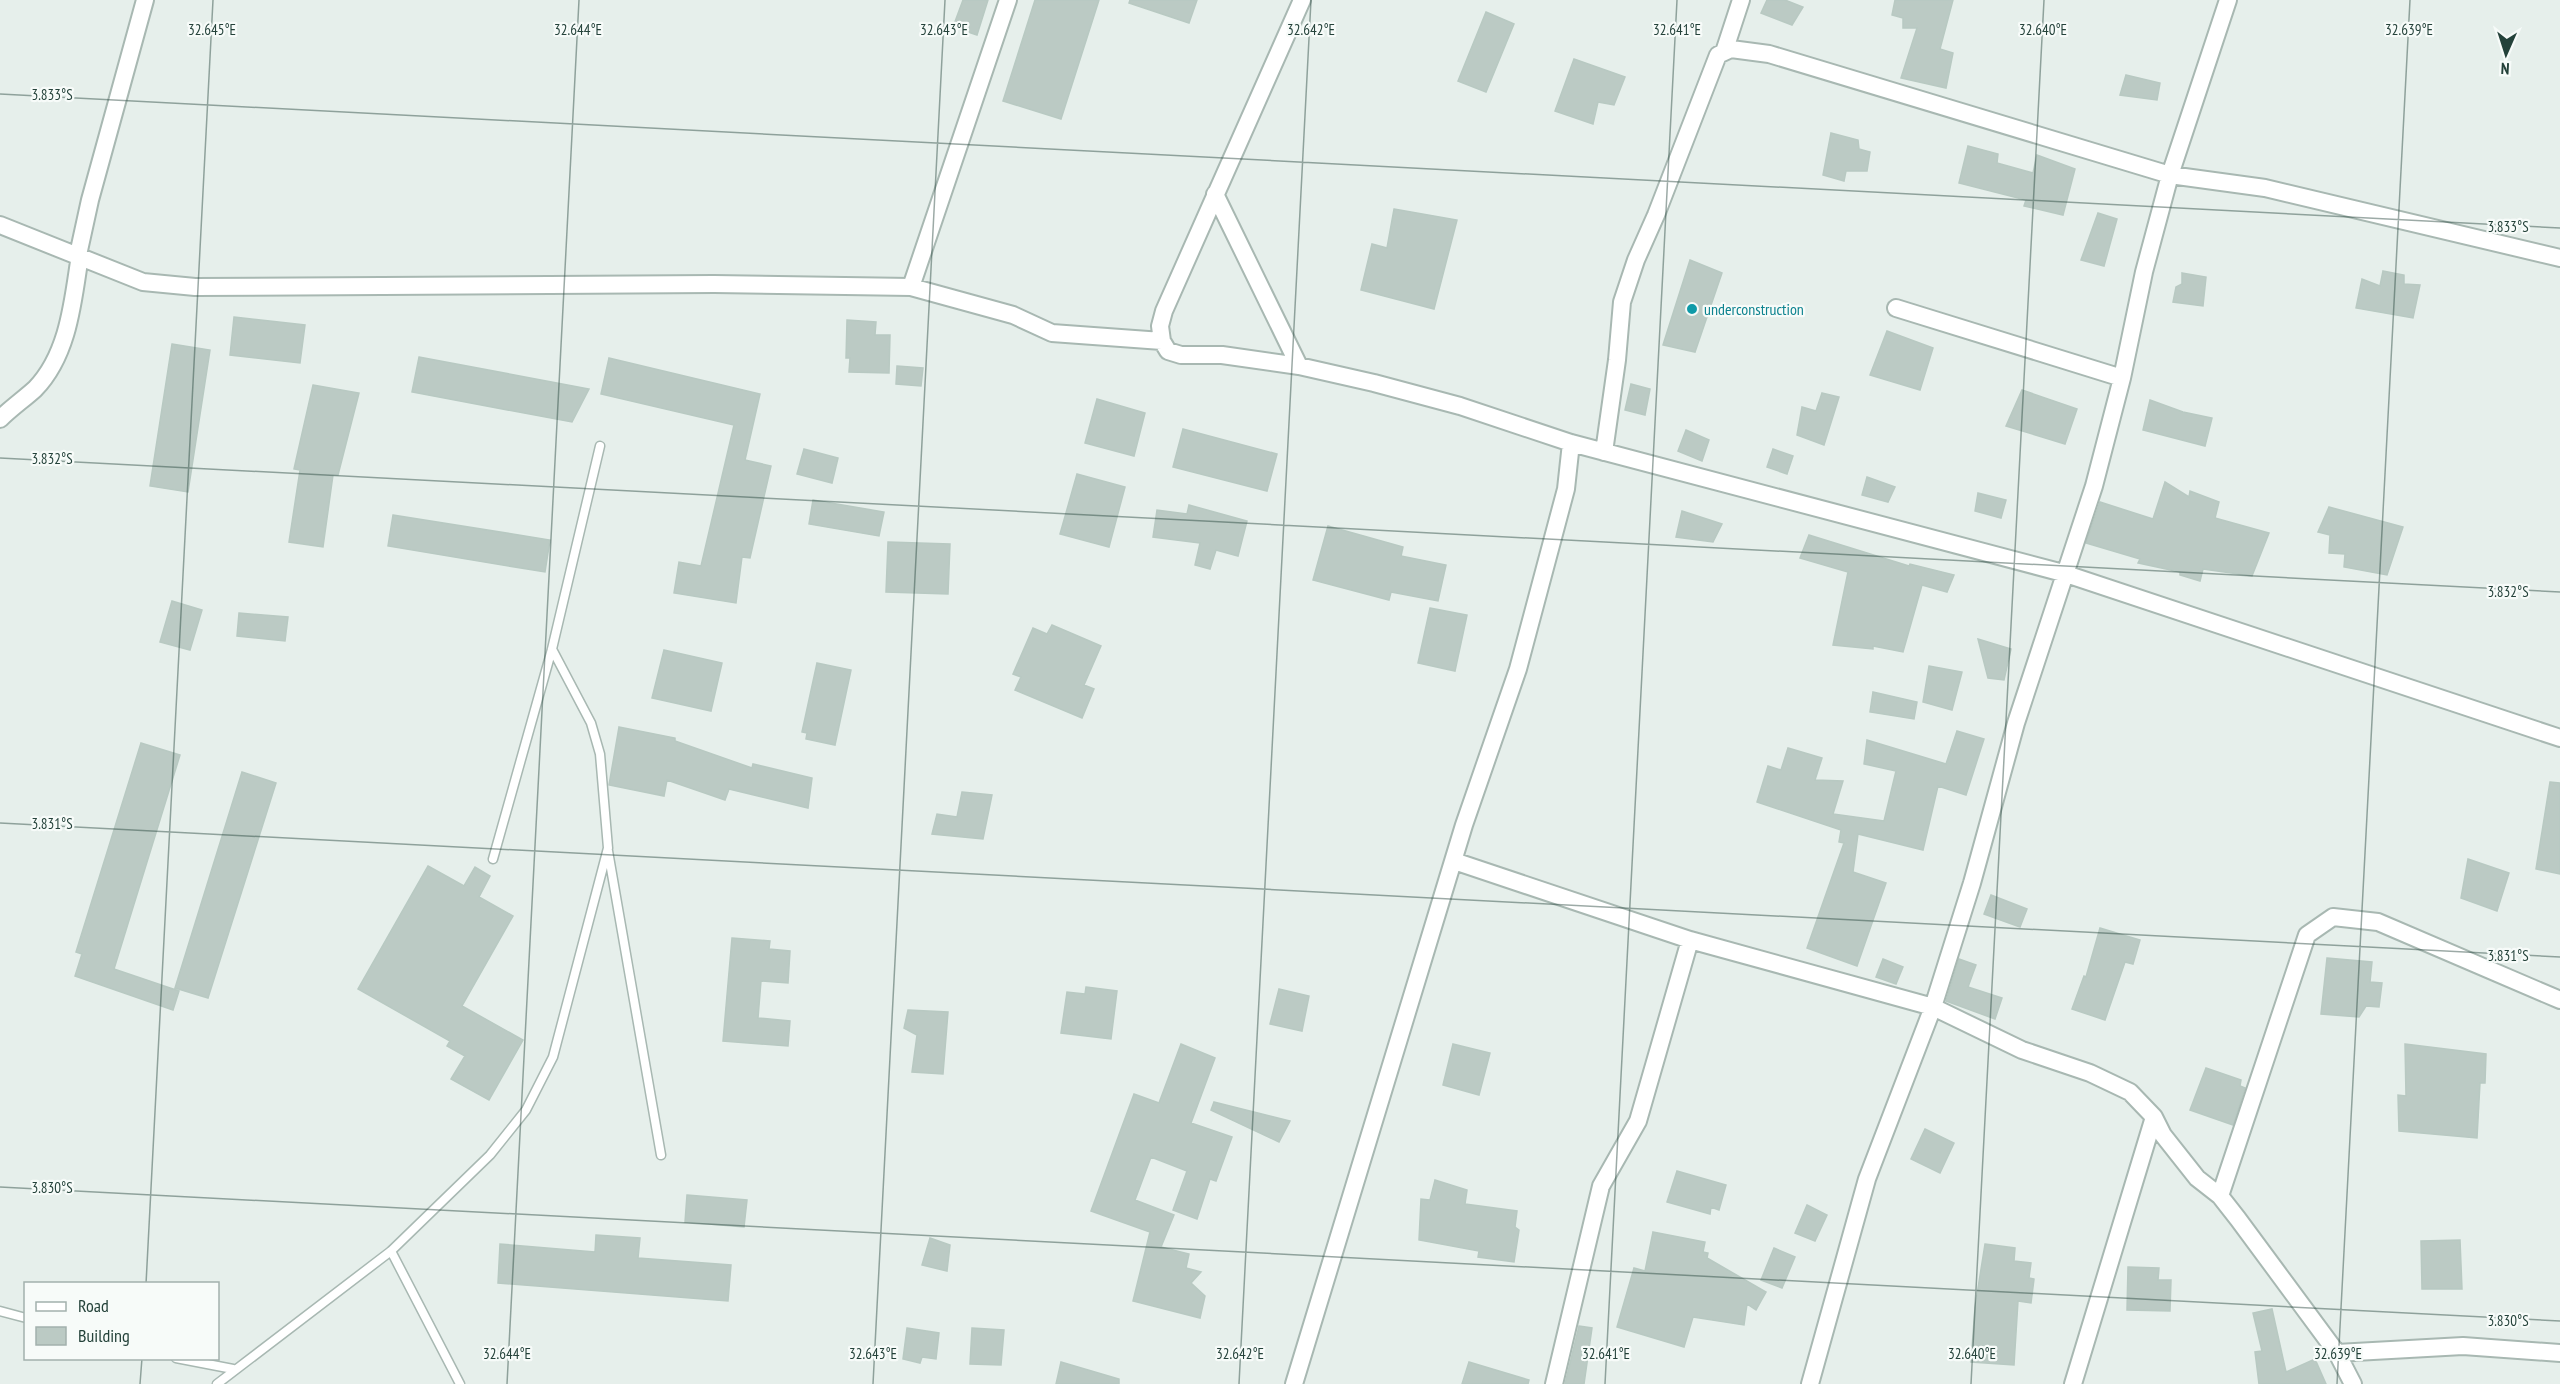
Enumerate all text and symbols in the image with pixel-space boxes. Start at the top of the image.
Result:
text: 32.645°E [188,20,236,39]
text: 32.644°E [554,20,602,39]
text: 32.643°E [920,20,968,39]
text: 32.642°E [1287,20,1335,39]
text: 32.641°E [1653,20,1701,39]
text: 32.640°E [2019,20,2067,39]
text: 32.639°E [2385,20,2433,39]
north arrow [2476,24,2536,84]
text: N [2500,59,2510,79]
text: 3.833°S [31,85,73,104]
text: 3.833°S [2487,217,2529,236]
place label: underconstruction [1704,299,1804,319]
marker: underconstruction [1685,302,1699,316]
text: 3.832°S [31,449,73,468]
text: 3.832°S [2487,582,2529,601]
text: 3.831°S [31,814,73,833]
text: 3.831°S [2487,946,2529,965]
text: 3.830°S [31,1178,73,1197]
legend [24,1282,219,1360]
text: Road [78,1294,109,1317]
text: 3.830°S [2487,1311,2529,1330]
text: Building [78,1324,130,1347]
text: 32.644°E [483,1344,531,1363]
text: 32.643°E [849,1344,897,1363]
text: 32.642°E [1216,1344,1264,1363]
text: 32.641°E [1582,1344,1630,1363]
text: 32.640°E [1948,1344,1996,1363]
text: 32.639°E [2314,1344,2362,1363]

